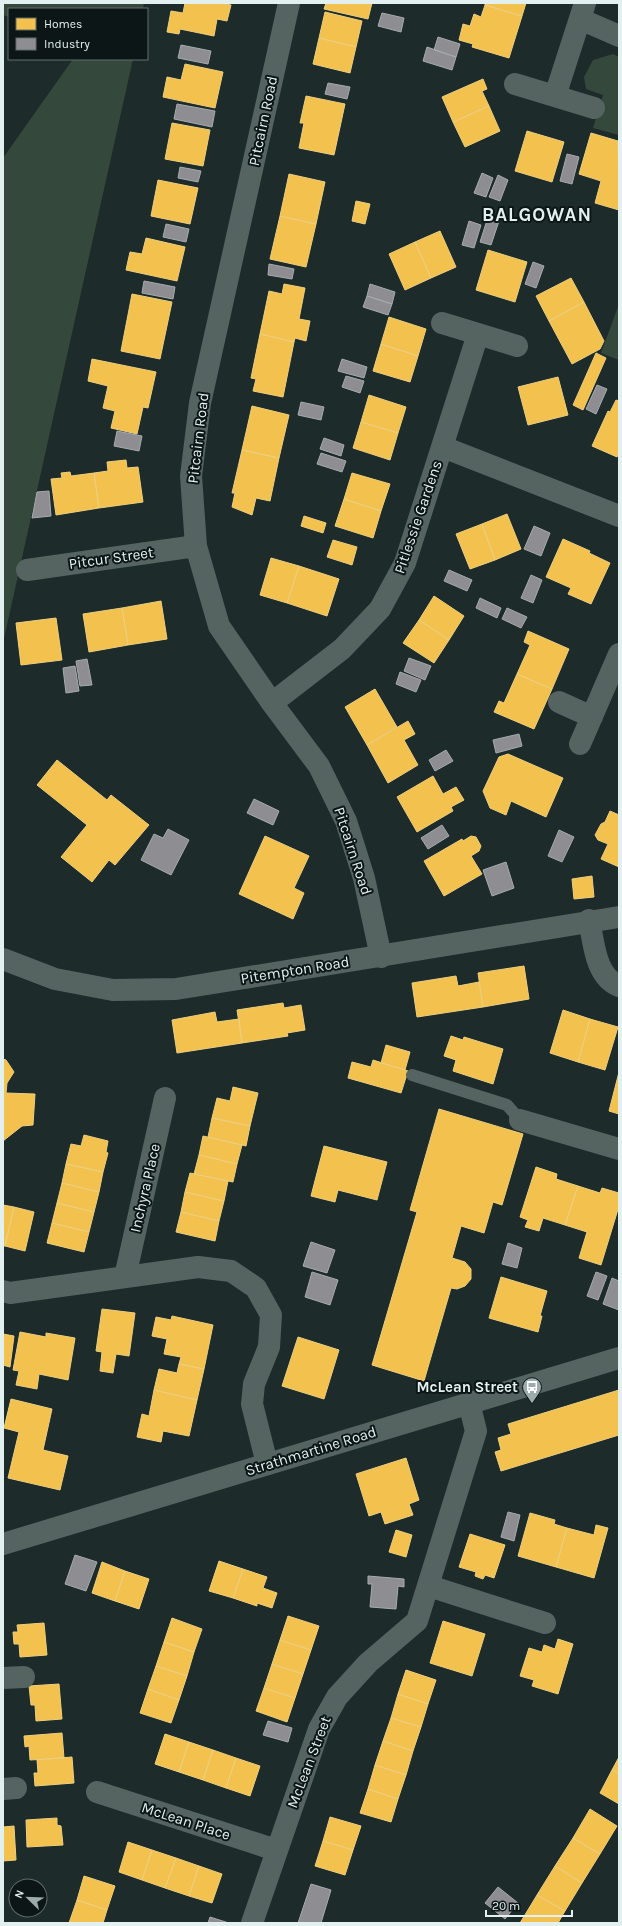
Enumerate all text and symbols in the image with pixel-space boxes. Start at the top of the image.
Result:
legend [8,8,148,60]
text: Homes [44,17,82,31]
text: Industry [44,37,90,51]
street label: Pitcairn Road [245,74,281,168]
district label: BALGOWAN [482,204,592,226]
street label: Pitcairn Road [183,392,213,484]
street label: Pitlessie Gardens [390,458,446,576]
street label: Pitcur Street [67,543,155,573]
street label: Pitcairn Road [330,805,376,897]
street label: Pitempton Road [239,953,351,987]
street label: Inchyra Place [126,1142,164,1234]
bus stop icon: McLean Street [521,1376,543,1404]
place label: McLean Street [416,1378,518,1396]
street label: Strathmartine Road [243,1423,379,1479]
street label: McLean Street [283,1713,335,1811]
street label: McLean Place [139,1798,233,1844]
north arrow [8,1878,48,1918]
text: N [12,1888,27,1900]
scale bar [486,1892,572,1918]
text: 20 m [492,1899,520,1913]

